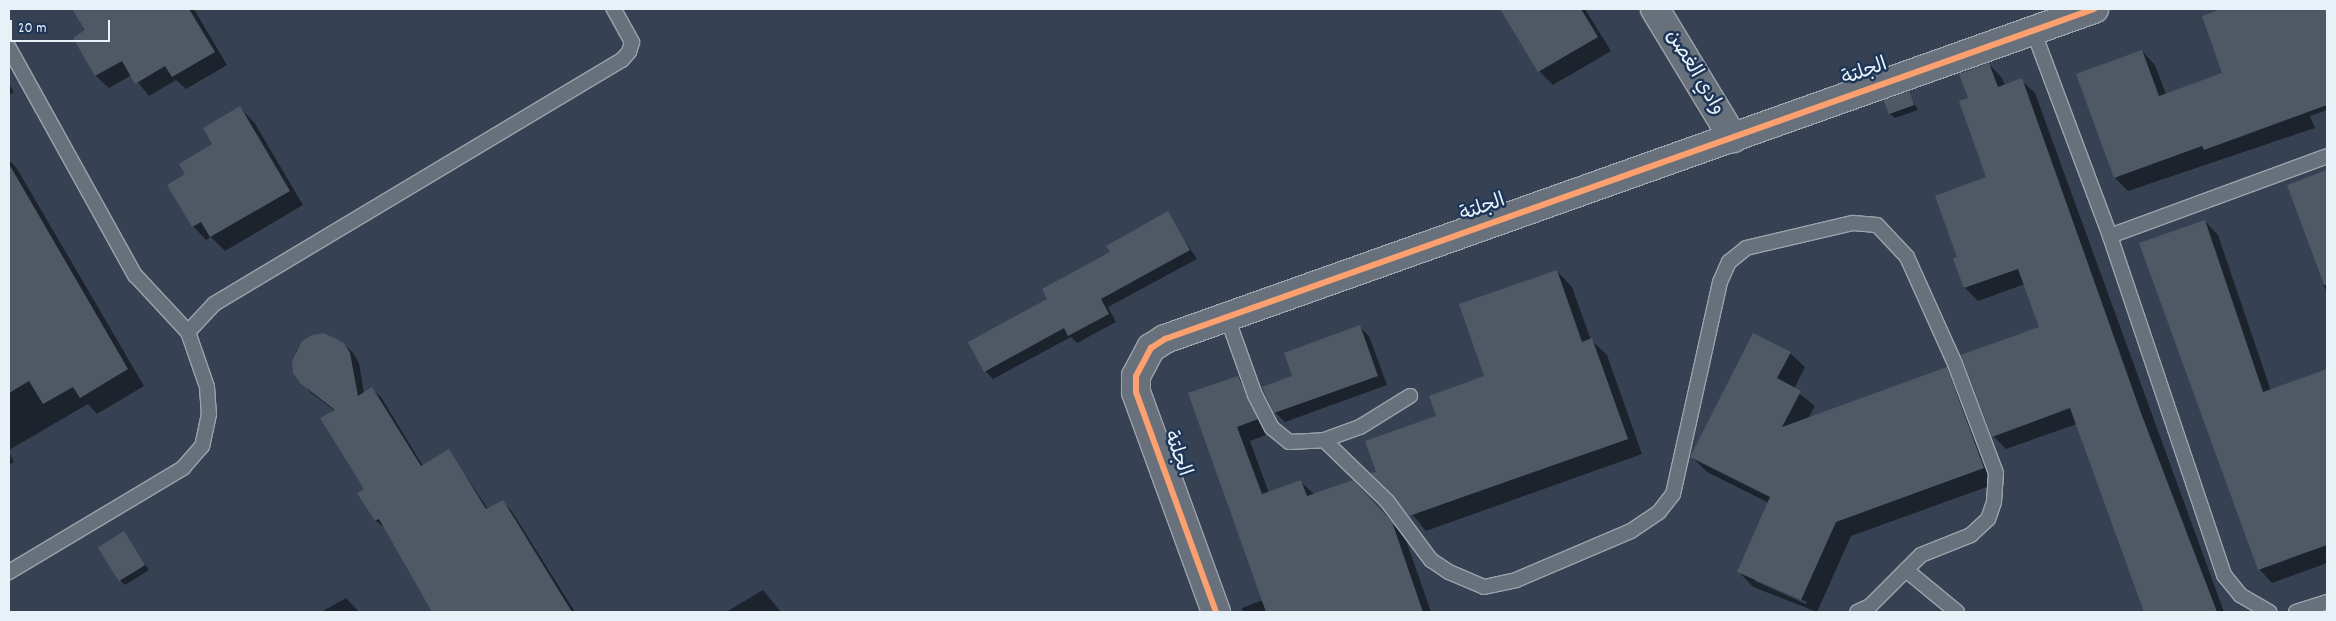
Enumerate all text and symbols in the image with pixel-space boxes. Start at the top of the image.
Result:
scale bar [12,10,112,42]
text: 20 m [18,18,46,40]
street label: وادي الغصن [1659,26,1729,120]
street label: الجلتة [1839,54,1891,92]
street label: الجلتة [1457,190,1509,228]
street label: الجلتة [1157,428,1195,480]

